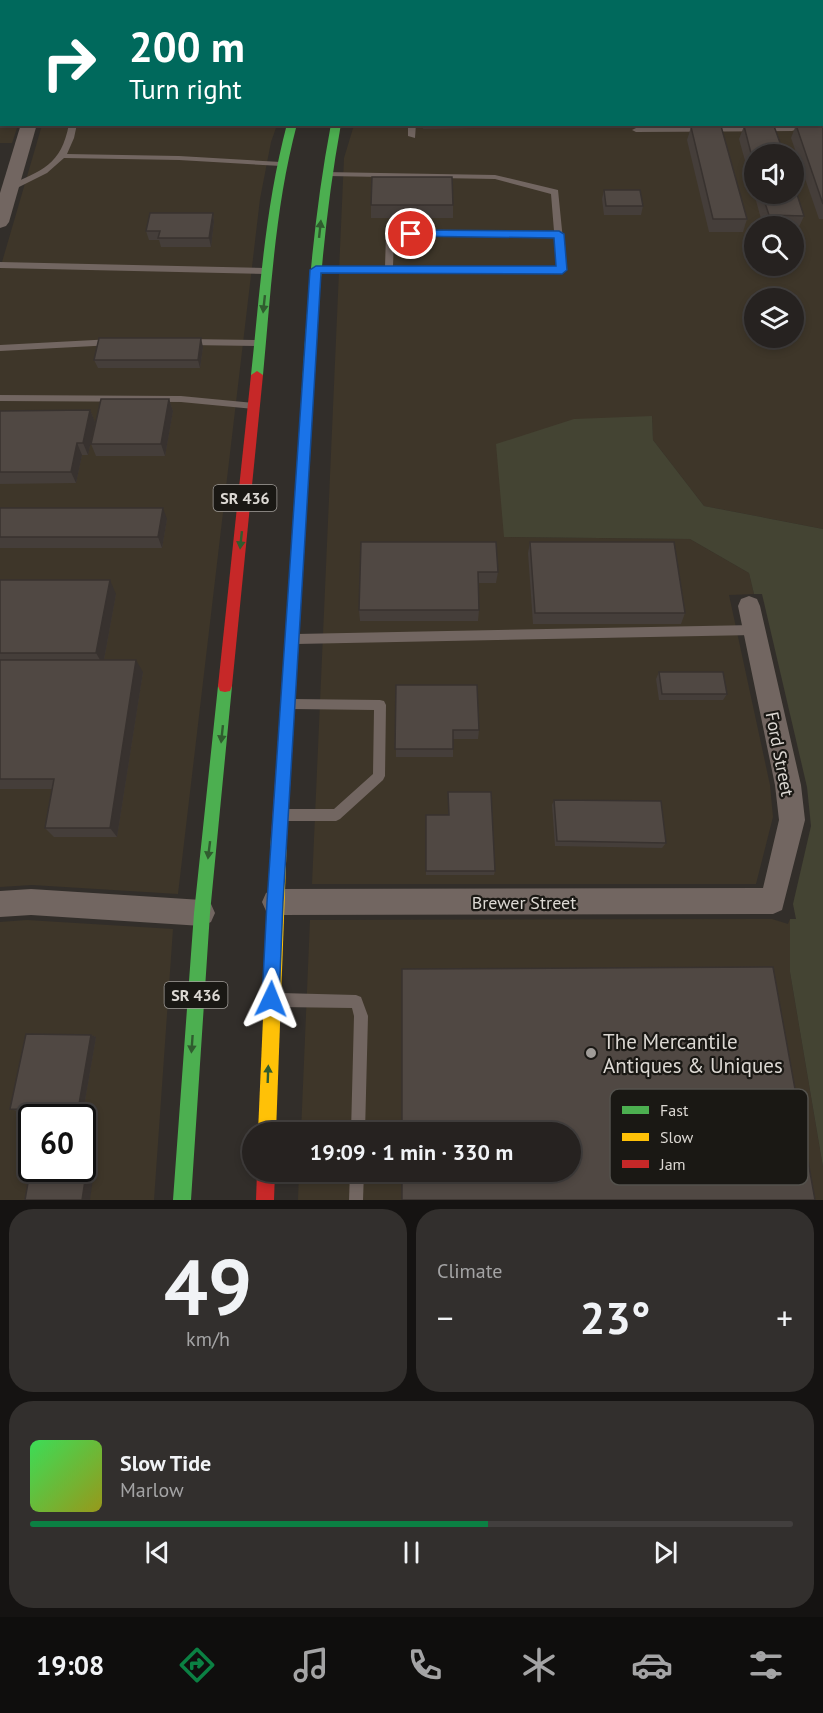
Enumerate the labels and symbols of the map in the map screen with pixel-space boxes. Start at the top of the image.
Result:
pin [385,208,436,259]
one-way arrow [315,219,325,238]
one-way arrow [259,295,269,314]
road number: SR 436 [214,485,276,511]
one-way arrow [236,531,246,550]
street label: Ford Street [761,710,799,798]
one-way arrow [217,725,227,744]
one-way arrow [204,840,214,859]
street label: Brewer Street [472,891,576,914]
position arrow [239,967,303,1031]
road number: SR 436 [164,982,228,1008]
place label: The Mercantile Antiques & Uniques [603,1028,783,1079]
one-way arrow [187,1034,197,1053]
marker: The Mercantile Antiques & Uniques [584,1046,598,1060]
one-way arrow [264,1065,273,1084]
legend [610,1089,808,1185]
text: Fast [660,1100,689,1120]
speed limit sign: 60 [18,1104,96,1182]
text: Slow [660,1127,694,1147]
text: Jam [659,1154,686,1174]

